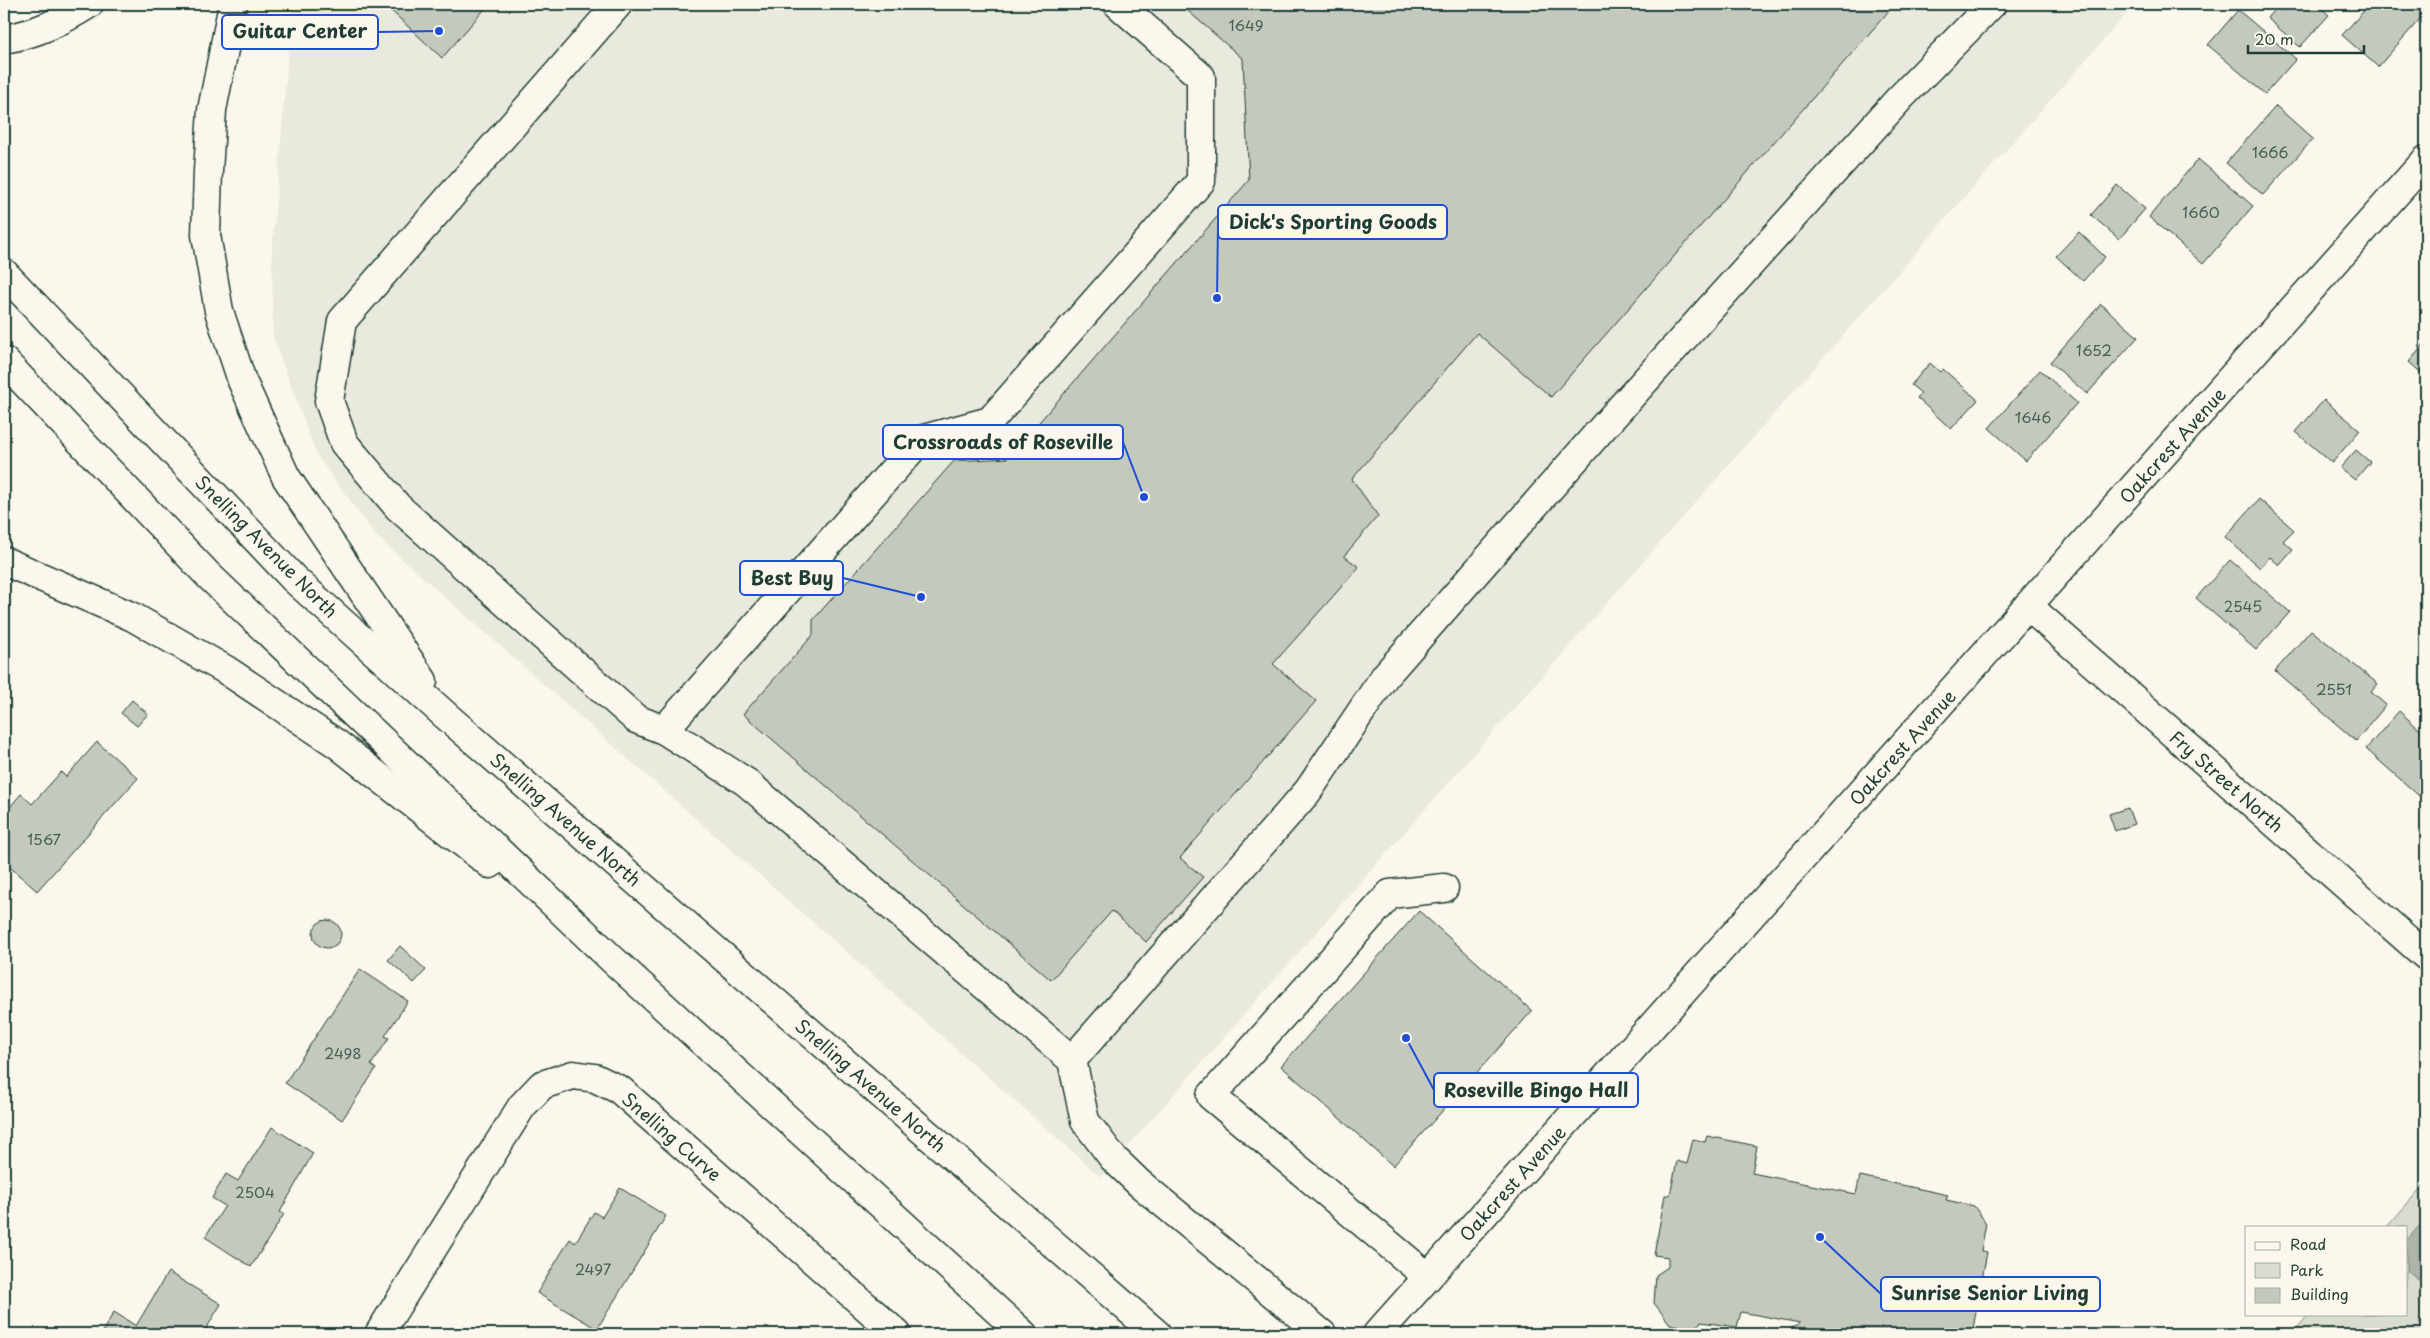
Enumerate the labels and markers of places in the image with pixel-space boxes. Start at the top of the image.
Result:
callout: Guitar Center [222,15,378,49]
callout: Dick's Sporting Goods [1218,205,1447,239]
callout: Crossroads of Roseville [883,425,1123,459]
callout: Best Buy [740,561,843,595]
callout: Roseville Bingo Hall [1434,1073,1638,1107]
callout: Sunrise Senior Living [1881,1277,2100,1311]

